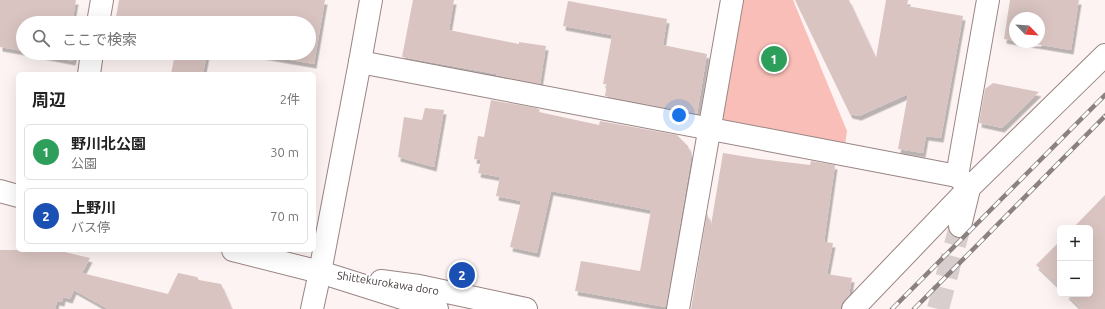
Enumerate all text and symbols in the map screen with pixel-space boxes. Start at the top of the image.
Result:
north arrow [1009,12,1045,48]
search box [16,16,316,60]
icon: search [30,27,52,49]
text: ここで検索 [62,31,137,48]
pin: 1 [761,44,787,74]
text: 周辺 [32,90,66,109]
text: 2件 [280,92,300,106]
your location [669,105,689,125]
text: 野川北公園 [71,135,146,152]
text: 1 [42,145,50,159]
text: 30 m [270,145,299,159]
text: 公園 [71,156,97,170]
text: 上野川 [71,199,116,216]
text: 2 [42,209,50,223]
text: 70 m [270,209,299,223]
text: バス停 [71,220,110,234]
map controls [1057,225,1093,297]
button: + [1057,225,1093,261]
pin: 2 [449,260,475,290]
button: − [1057,261,1093,297]
street label: Shittekurokawa doro [336,269,440,297]

